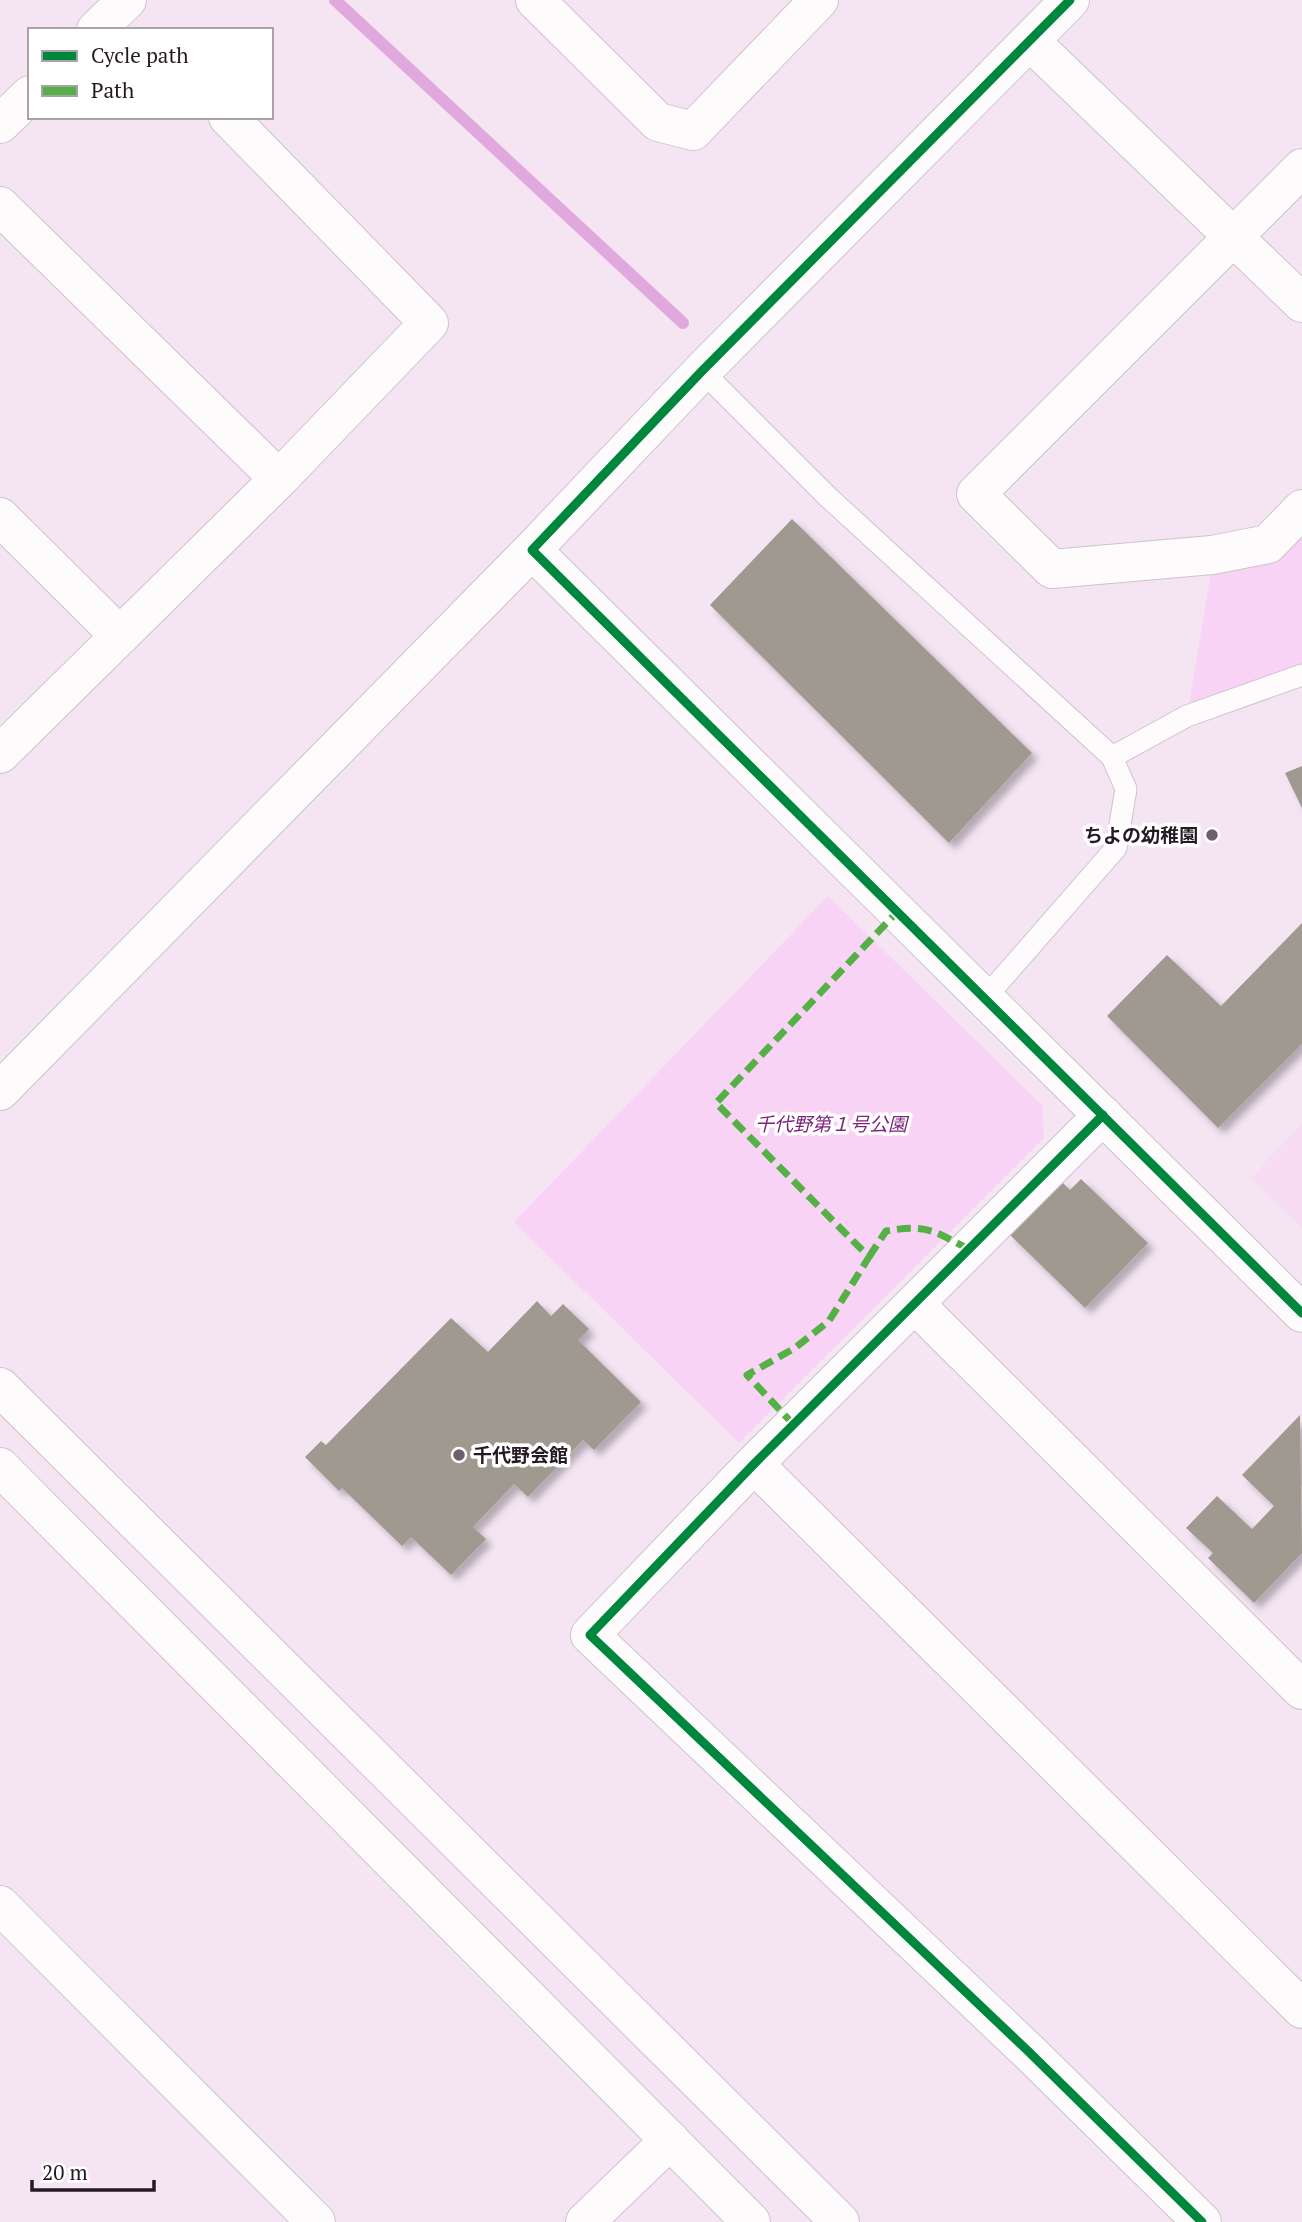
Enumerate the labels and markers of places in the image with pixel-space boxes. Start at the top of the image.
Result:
place label: ちよの幼稚園 [1084,822,1198,847]
marker: ちよの幼稚園 [1204,827,1220,843]
place label: 千代野会館 [473,1442,568,1467]
marker: 千代野会館 [451,1447,467,1463]

